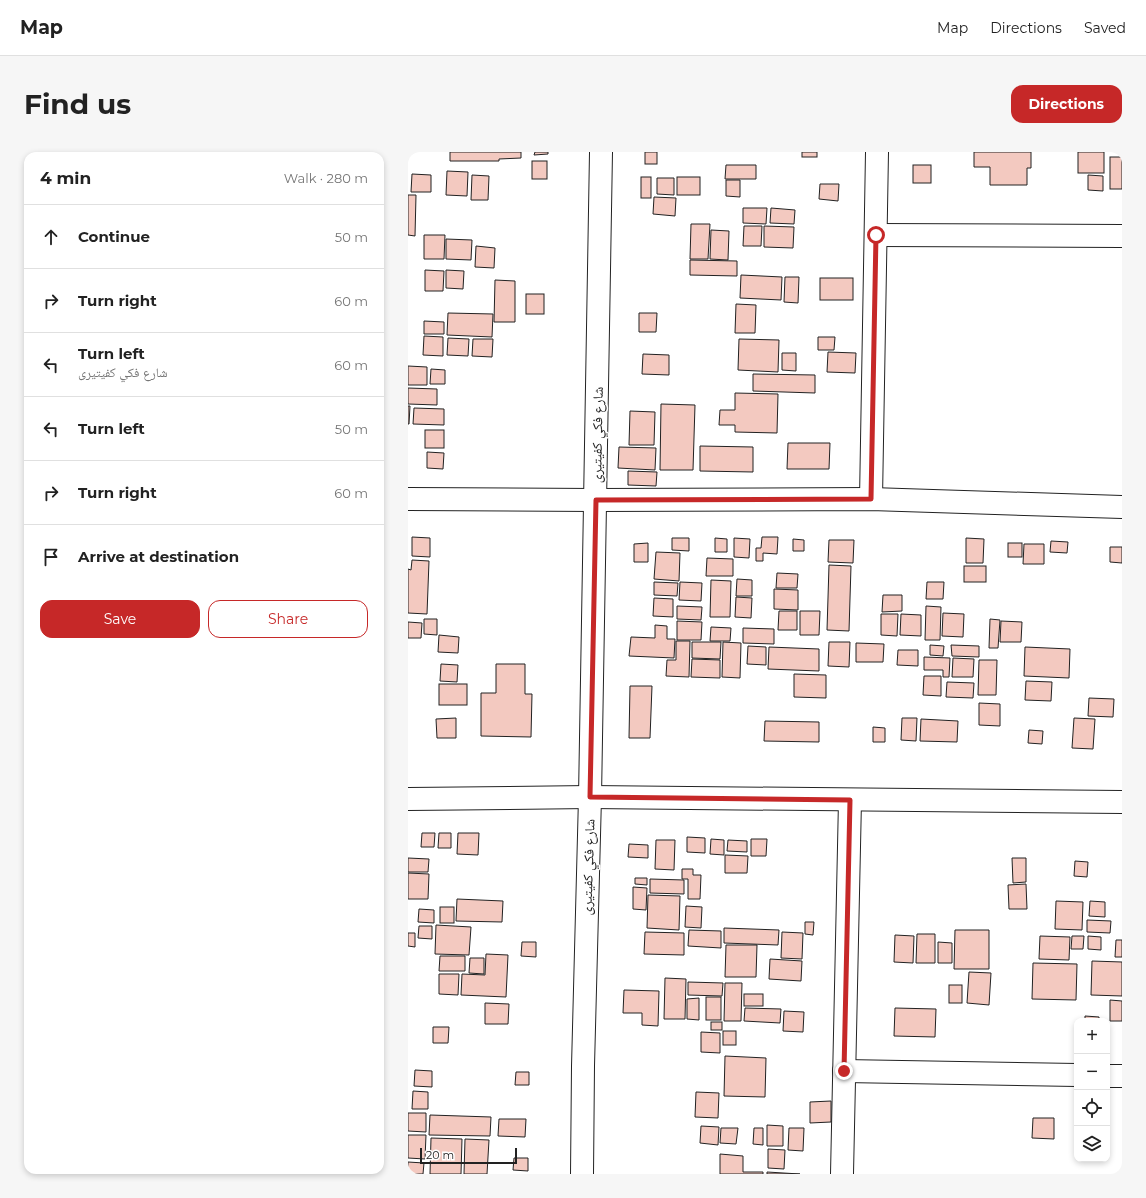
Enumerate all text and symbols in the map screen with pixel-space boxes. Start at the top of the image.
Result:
text: Map [20,16,63,39]
text: Map [937,19,968,37]
text: Directions [990,19,1062,37]
text: Saved [1084,19,1126,37]
button: Directions [1011,85,1122,123]
text: Find us [24,87,131,121]
text: 4 min [40,168,91,188]
text: Walk · 280 m [284,170,368,186]
icon: ahead [40,226,62,248]
route start [867,226,885,244]
text: Continue [78,227,150,246]
text: 50 m [335,229,368,245]
icon: right [40,290,62,312]
text: Turn right [78,291,157,310]
text: 60 m [334,293,368,309]
text: Turn left [78,344,145,363]
icon: left [40,354,62,376]
text: 60 m [334,357,368,373]
text: شارع فكي كفيتيرى [78,364,168,380]
street label: شارع فكي كفيتيرى [587,387,609,483]
icon: left [40,418,62,440]
text: Turn left [78,419,145,438]
text: 50 m [335,421,368,437]
icon: right [40,482,62,504]
text: Turn right [78,483,157,502]
text: 60 m [334,485,368,501]
icon: arrive [40,546,62,568]
text: Arrive at destination [78,547,239,566]
button: Save [40,600,200,638]
button: Share [208,600,368,638]
street label: شارع فكي كفيتيرى [577,818,601,916]
map controls [1074,1018,1110,1162]
button: + [1074,1018,1110,1054]
button: − [1074,1054,1110,1090]
route end [835,1062,853,1080]
button: locate [1074,1090,1110,1126]
button: layers [1074,1126,1110,1162]
scale bar [420,1146,517,1165]
text: 20 m [426,1148,454,1162]

